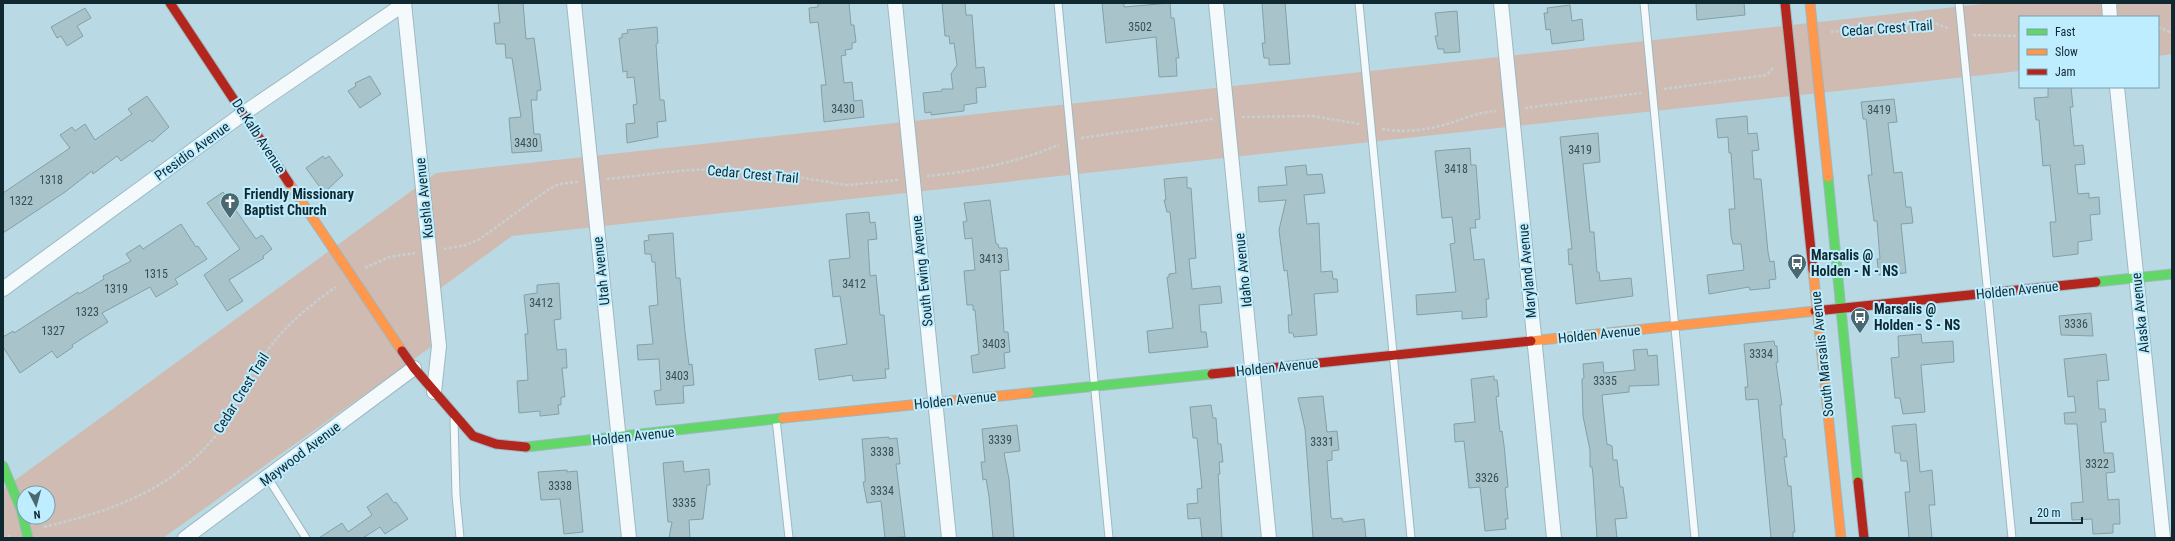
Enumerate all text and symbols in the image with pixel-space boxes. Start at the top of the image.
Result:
legend [2019,16,2159,88]
street label: Cedar Crest Trail [1841,17,1933,39]
house number: 3502 [1128,20,1152,34]
text: Fast [2055,25,2076,39]
text: Slow [2055,45,2078,59]
text: Jam [2055,65,2076,79]
street label: De Kalb Avenue [229,96,289,177]
house number: 3430 [831,102,855,116]
house number: 3419 [1867,103,1891,117]
street label: Presidio Avenue [151,118,233,184]
house number: 3430 [514,136,538,150]
house number: 3419 [1568,143,1592,157]
street label: Kushla Avenue [412,157,436,239]
street label: Cedar Crest Trail [707,162,799,186]
house number: 3418 [1444,162,1468,176]
house number: 1318 [39,173,63,187]
place label: Friendly Missionary Baptist Church [244,186,355,218]
church icon: Friendly Missionary Baptist Church [219,191,241,219]
house number: 1322 [9,194,33,208]
street label: South Ewing Avenue [908,214,936,327]
street label: Maryland Avenue [1515,223,1539,319]
street label: Idaho Avenue [1231,232,1255,308]
street label: Utah Avenue [589,235,613,306]
place label: Marsalis @ Holden - N - NS [1811,247,1899,279]
house number: 3413 [979,252,1003,266]
bus stop icon: Marsalis @ Holden - N - NS [1786,252,1808,280]
house number: 1315 [144,267,168,281]
street label: Alaska Avenue [2128,272,2152,354]
house number: 3412 [842,277,866,291]
street label: Holden Avenue [1975,278,2059,302]
house number: 1319 [104,282,128,296]
street label: South Marsalis Avenue [1807,290,1837,418]
house number: 3412 [529,296,553,310]
place label: Marsalis @ Holden - S - NS [1874,301,1961,333]
house number: 1323 [75,305,99,319]
bus stop icon: Marsalis @ Holden - S - NS [1849,306,1871,334]
house number: 3336 [2064,317,2088,331]
street label: Holden Avenue [1557,322,1641,346]
house number: 1327 [41,324,65,338]
house number: 3403 [982,337,1006,351]
house number: 3334 [1749,347,1773,361]
street label: Cedar Crest Trail [210,350,272,436]
street label: Holden Avenue [1235,355,1319,379]
house number: 3403 [665,369,689,383]
house number: 3335 [1593,374,1617,388]
street label: Holden Avenue [913,388,997,412]
street label: Maywood Avenue [257,418,344,489]
street label: Holden Avenue [591,424,675,448]
house number: 3339 [988,433,1012,447]
house number: 3331 [1310,435,1334,449]
house number: 3338 [870,445,894,459]
house number: 3322 [2085,457,2109,471]
house number: 3326 [1475,471,1499,485]
house number: 3338 [548,479,572,493]
house number: 3334 [870,484,894,498]
north arrow [16,485,56,525]
house number: 3335 [672,496,696,510]
scale bar [2031,499,2082,525]
text: 20 m [2037,506,2061,520]
text: N [33,508,41,521]

